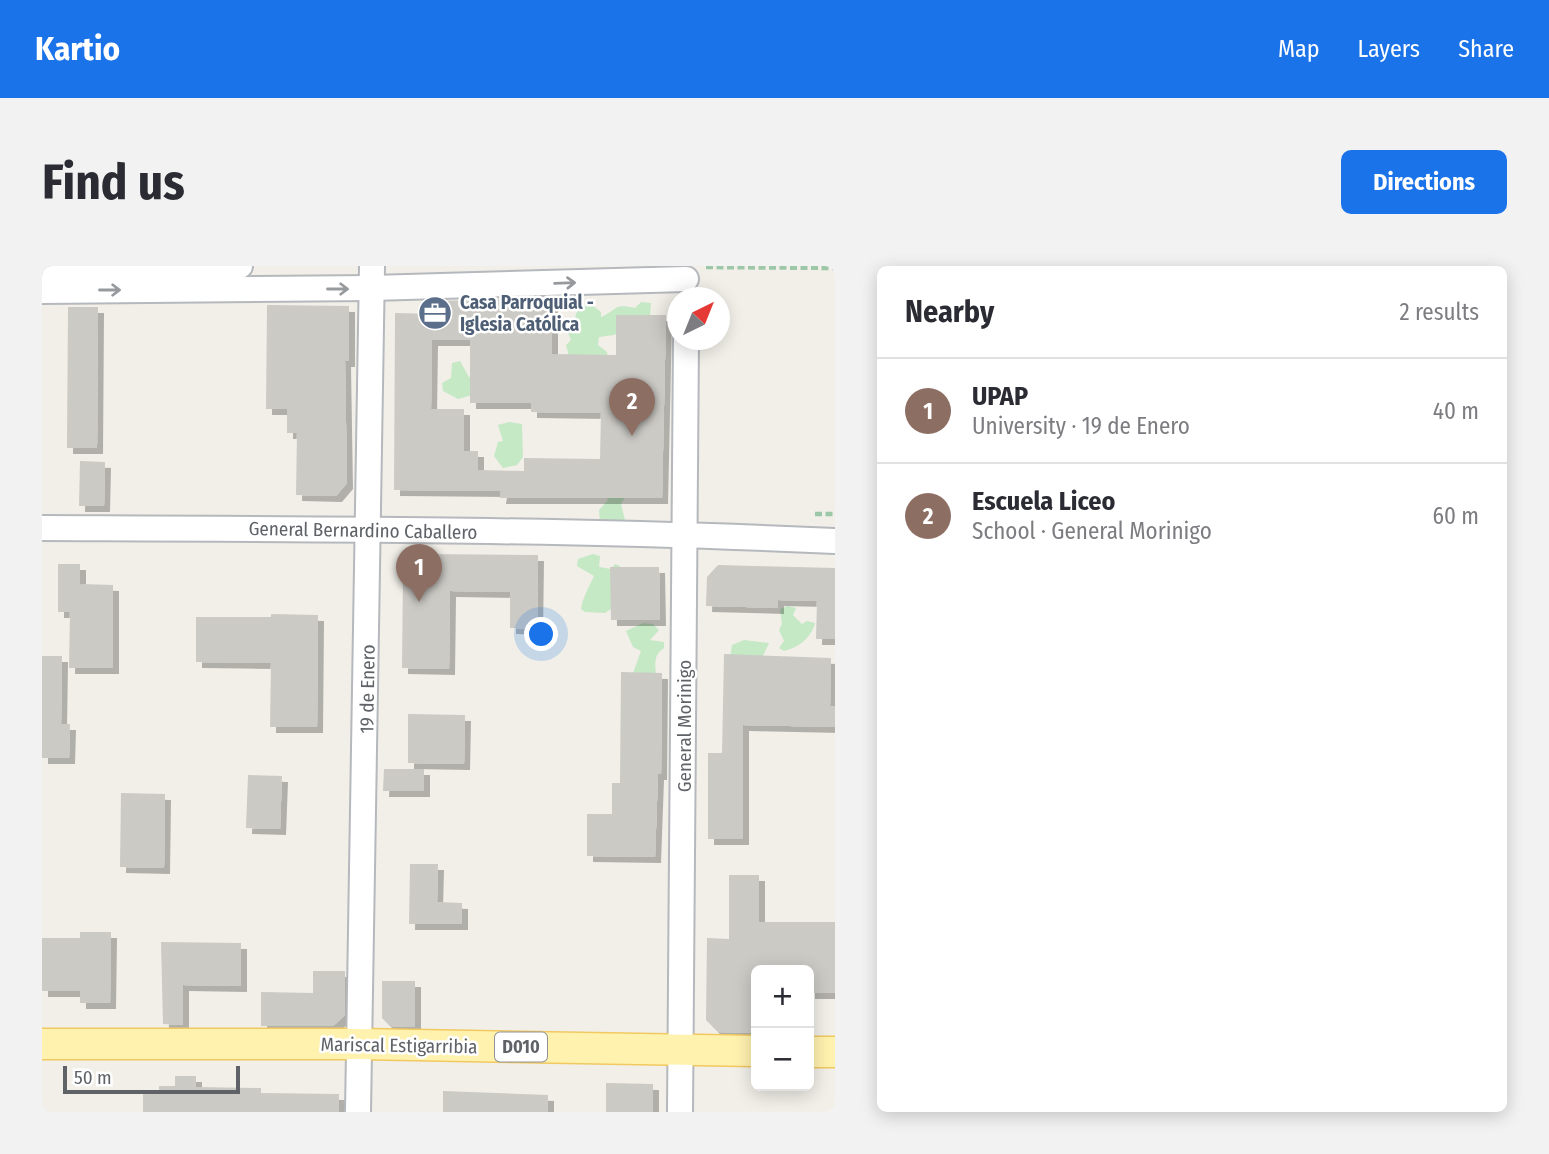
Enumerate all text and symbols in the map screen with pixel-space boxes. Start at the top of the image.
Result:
text: Kartio [35,29,120,69]
text: Map [1278,35,1320,63]
text: Layers [1358,35,1420,63]
text: Share [1458,35,1514,63]
button: Directions [1341,150,1507,214]
text: Find us [42,153,185,212]
one-way arrow [553,276,576,289]
one-way arrow [326,282,349,295]
one-way arrow [98,283,121,297]
north arrow [667,287,730,350]
place label: Casa Parroquial - Iglesia Católica [460,291,594,336]
office icon: Casa Parroquial - Iglesia Católica [416,294,454,332]
text: Nearby [905,294,994,330]
text: 2 results [1399,298,1479,326]
pin: 2 [609,378,655,436]
text: UPAP [972,381,1028,412]
text: 1 [923,397,933,425]
text: 40 m [1433,397,1479,425]
text: University · 19 de Enero [972,412,1190,440]
text: Escuela Liceo [972,486,1115,517]
text: 2 [923,502,933,530]
text: 60 m [1433,502,1479,530]
street label: General Bernardino Caballero [248,517,478,544]
text: School · General Morinigo [972,517,1212,545]
pin: 1 [396,544,442,602]
your location [524,617,558,651]
street label: 19 de Enero [355,644,380,734]
street label: General Morinigo [673,660,696,792]
map controls [751,965,814,1091]
button: + [751,965,814,1028]
button: − [751,1028,814,1091]
road number: D010 [495,1032,547,1062]
street label: Mariscal Estigarribia [320,1033,478,1058]
scale bar [63,1063,240,1095]
text: 50 m [74,1066,112,1089]

